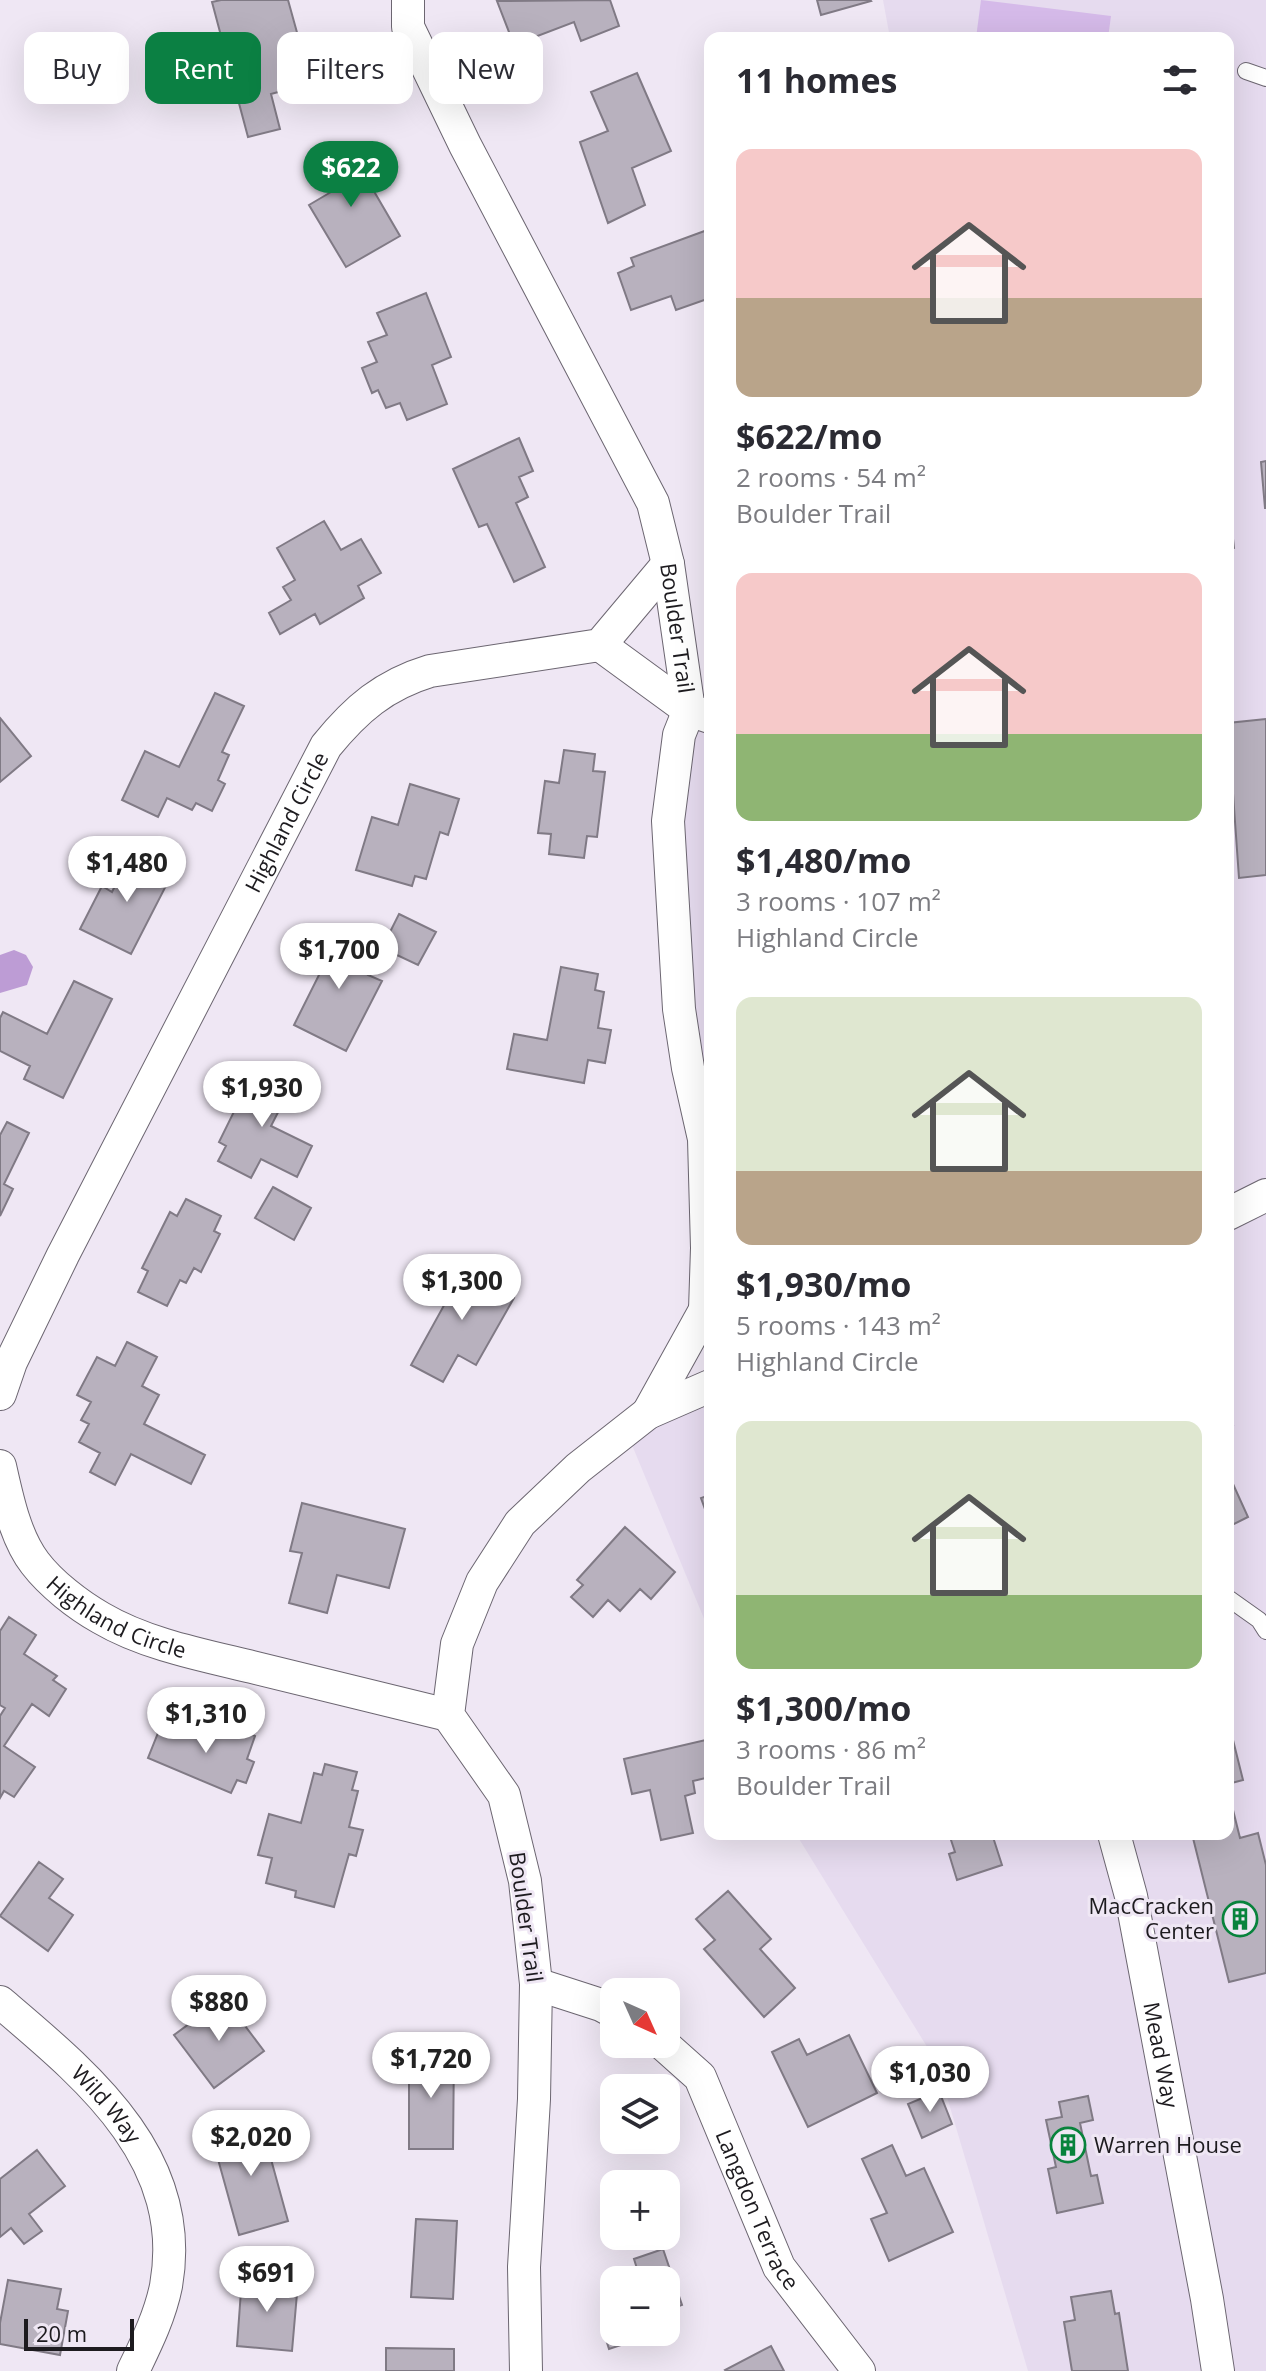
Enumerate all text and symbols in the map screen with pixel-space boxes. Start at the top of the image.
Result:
chip: Buy [24,32,129,104]
chip: Rent [145,32,261,104]
chip: Filters [277,32,413,104]
chip: New [429,32,543,104]
text: 11 homes [736,57,897,103]
icon: filters [1158,58,1202,102]
pin: $622 [304,141,398,209]
text: $622 [321,149,381,185]
icon: home [897,201,1041,345]
text: $622/mo [736,413,882,459]
text: 2 rooms · 54 m² [736,459,926,495]
text: Boulder Trail [736,495,891,531]
street label: Boulder Trail [654,561,702,695]
icon: home [897,625,1041,769]
street label: Highland Circle [237,746,335,897]
pin: $1,480 [62,836,192,904]
text: $1,480/mo [736,837,911,883]
text: $1,480 [86,844,168,880]
text: 3 rooms · 107 m² [736,883,941,919]
text: Highland Circle [736,919,919,955]
pin: $1,700 [274,923,404,991]
text: $1,700 [298,931,380,967]
icon: home [897,1049,1041,1193]
pin: $1,930 [197,1061,327,1129]
text: $1,930 [221,1069,303,1105]
pin: $1,300 [397,1254,527,1322]
text: $1,930/mo [736,1261,911,1307]
text: $1,300 [421,1262,503,1298]
text: 5 rooms · 143 m² [736,1307,941,1343]
text: Highland Circle [736,1343,919,1379]
icon: home [897,1473,1041,1617]
street label: Highland Circle [41,1568,190,1664]
text: $1,300/mo [736,1685,911,1731]
pin: $1,310 [141,1687,271,1755]
text: $1,310 [165,1695,247,1731]
text: 3 rooms · 86 m² [736,1731,926,1767]
text: Boulder Trail [736,1767,891,1803]
street label: Boulder Trail [503,1850,551,1984]
place label: MacCracken Center [1088,1890,1214,1945]
building icon: MacCracken Center [1221,1900,1259,1938]
pin: $880 [172,1975,266,2043]
north arrow [600,1978,680,2058]
map controls [600,1978,680,2346]
text: $880 [189,1983,249,2019]
street label: Mead Way [1137,1999,1187,2111]
pin: $1,720 [366,2032,496,2100]
text: $1,720 [390,2040,472,2076]
pin: $1,030 [865,2046,995,2114]
text: $1,030 [889,2054,971,2090]
street label: Wild Way [66,2058,150,2149]
button: layers [600,2074,680,2154]
pin: $2,020 [186,2110,316,2178]
text: $2,020 [210,2118,292,2154]
street label: Langdon Terrace [709,2124,807,2295]
building icon: Warren House [1049,2126,1087,2164]
place label: Warren House [1094,2129,1242,2159]
button: + [600,2170,680,2250]
pin: $691 [220,2246,314,2314]
text: $691 [237,2254,297,2290]
button: − [600,2266,680,2346]
scale bar [24,2315,134,2351]
text: 20 m [36,2318,87,2348]

